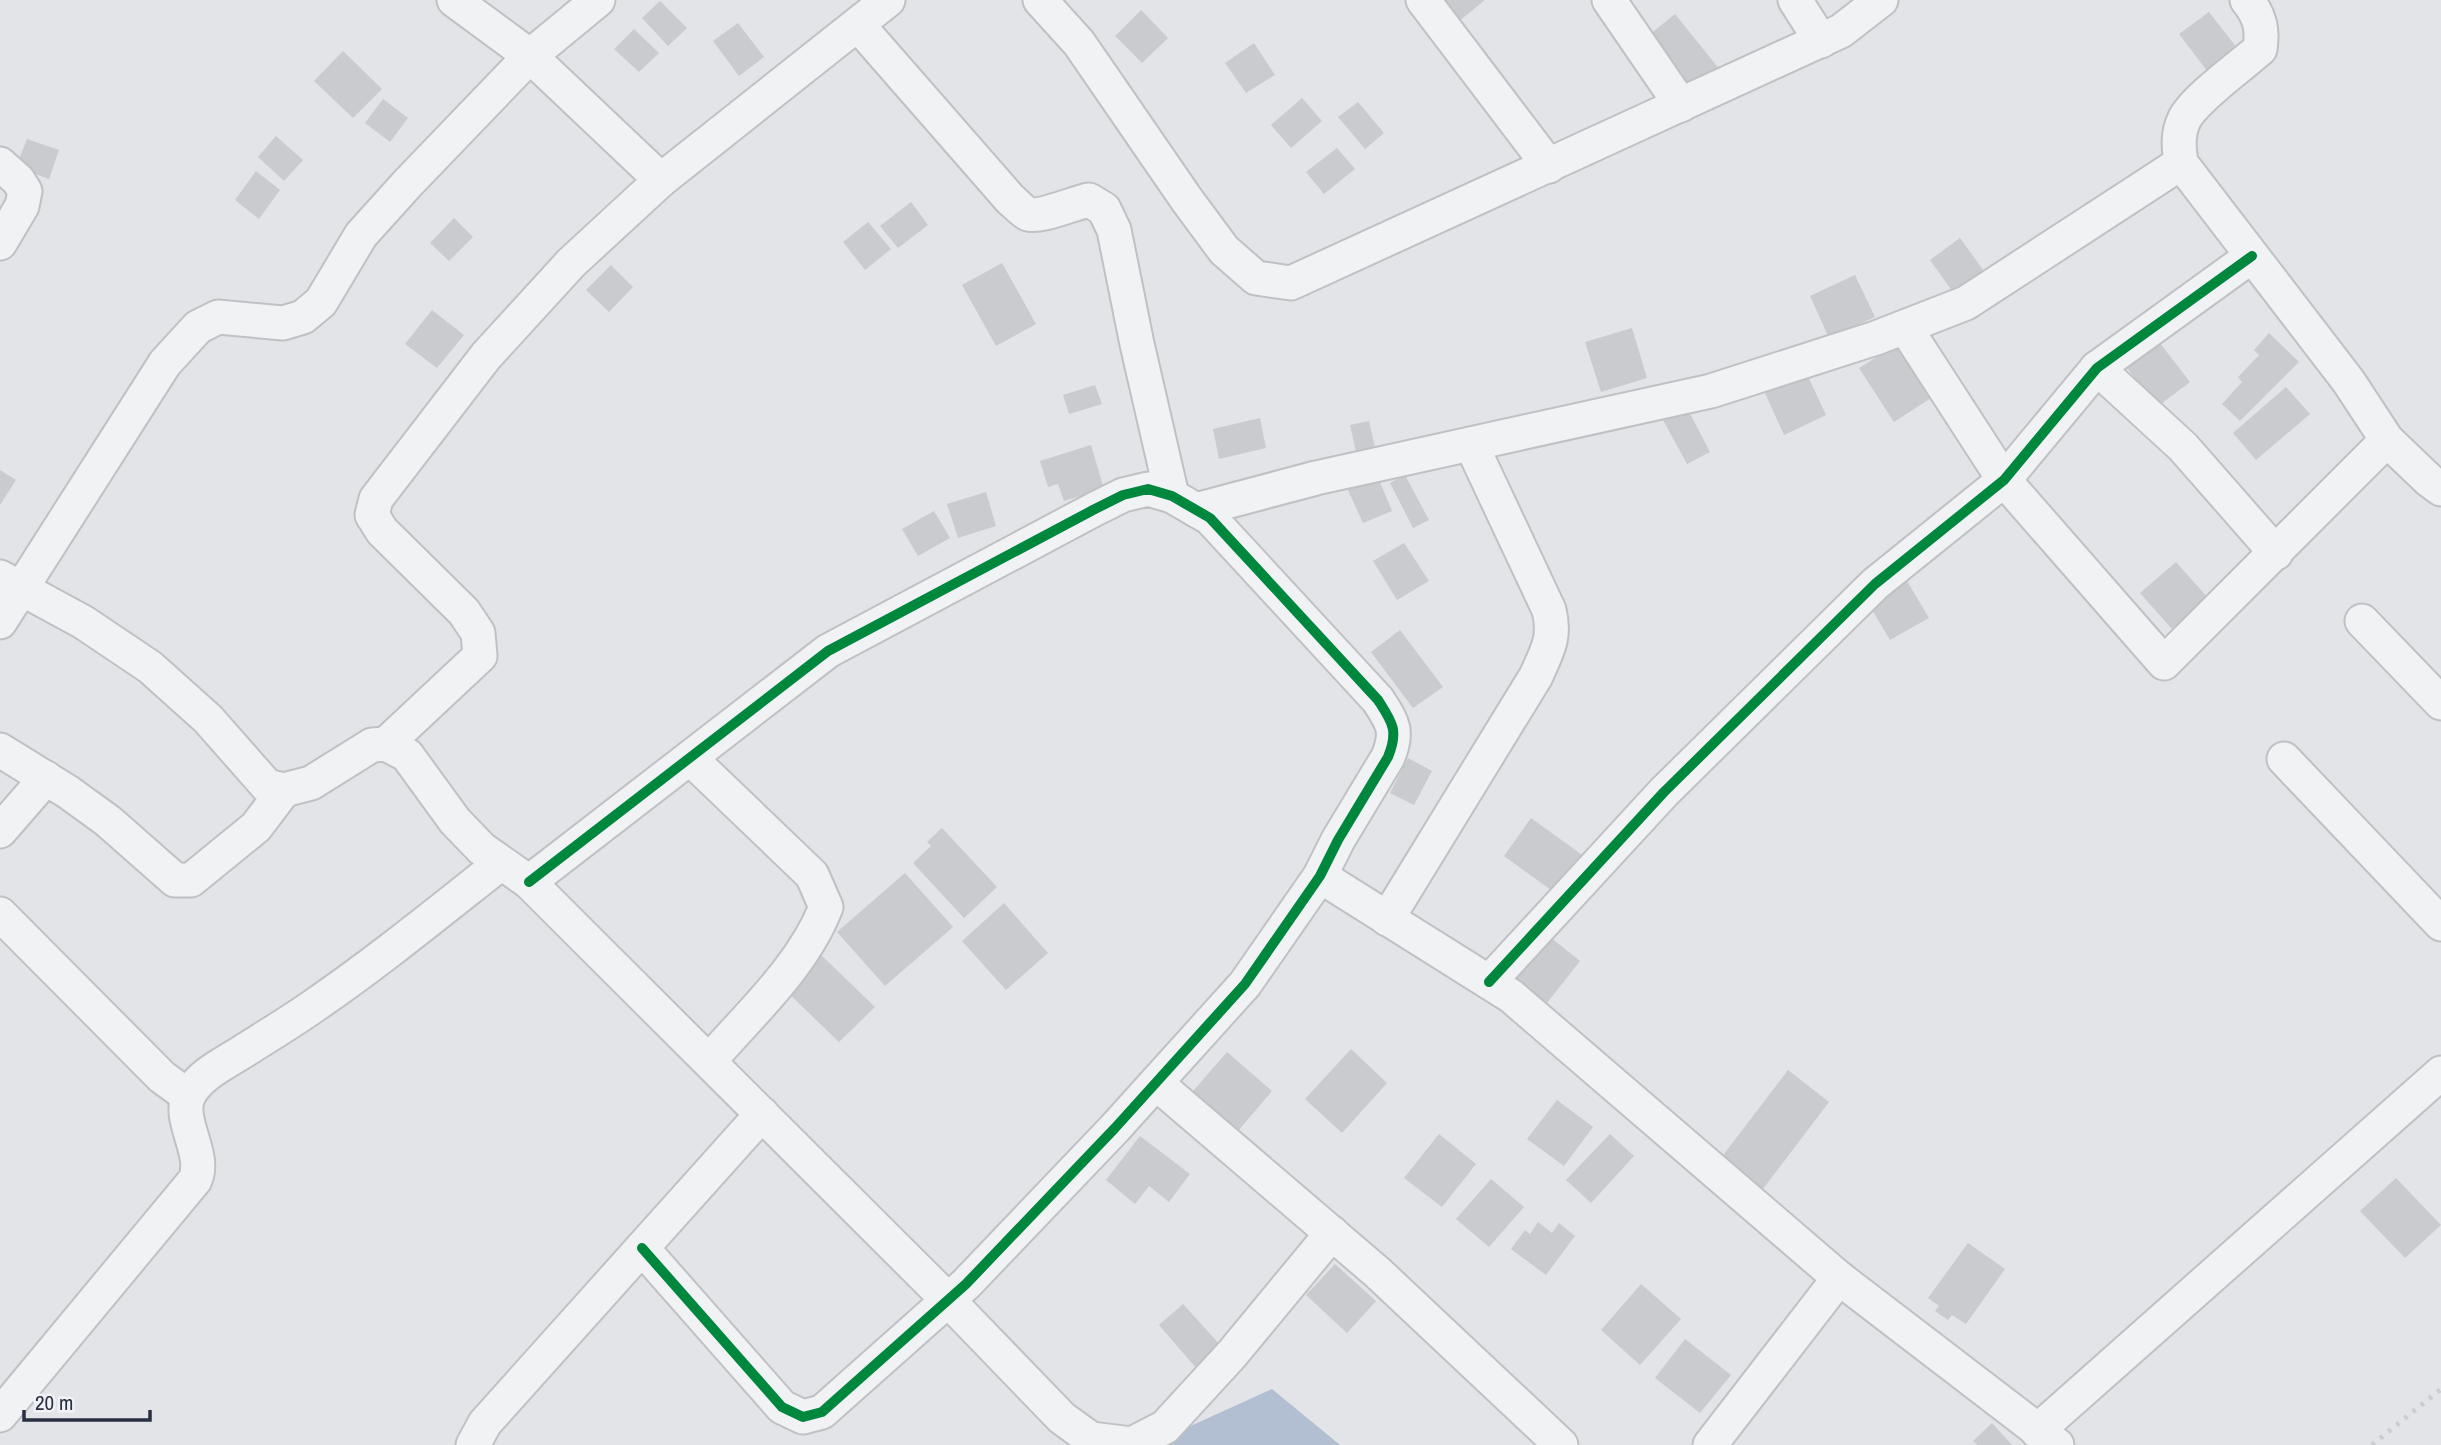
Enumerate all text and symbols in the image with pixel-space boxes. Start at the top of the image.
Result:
scale bar [24,1378,150,1422]
text: 20 m [35,1388,73,1417]

